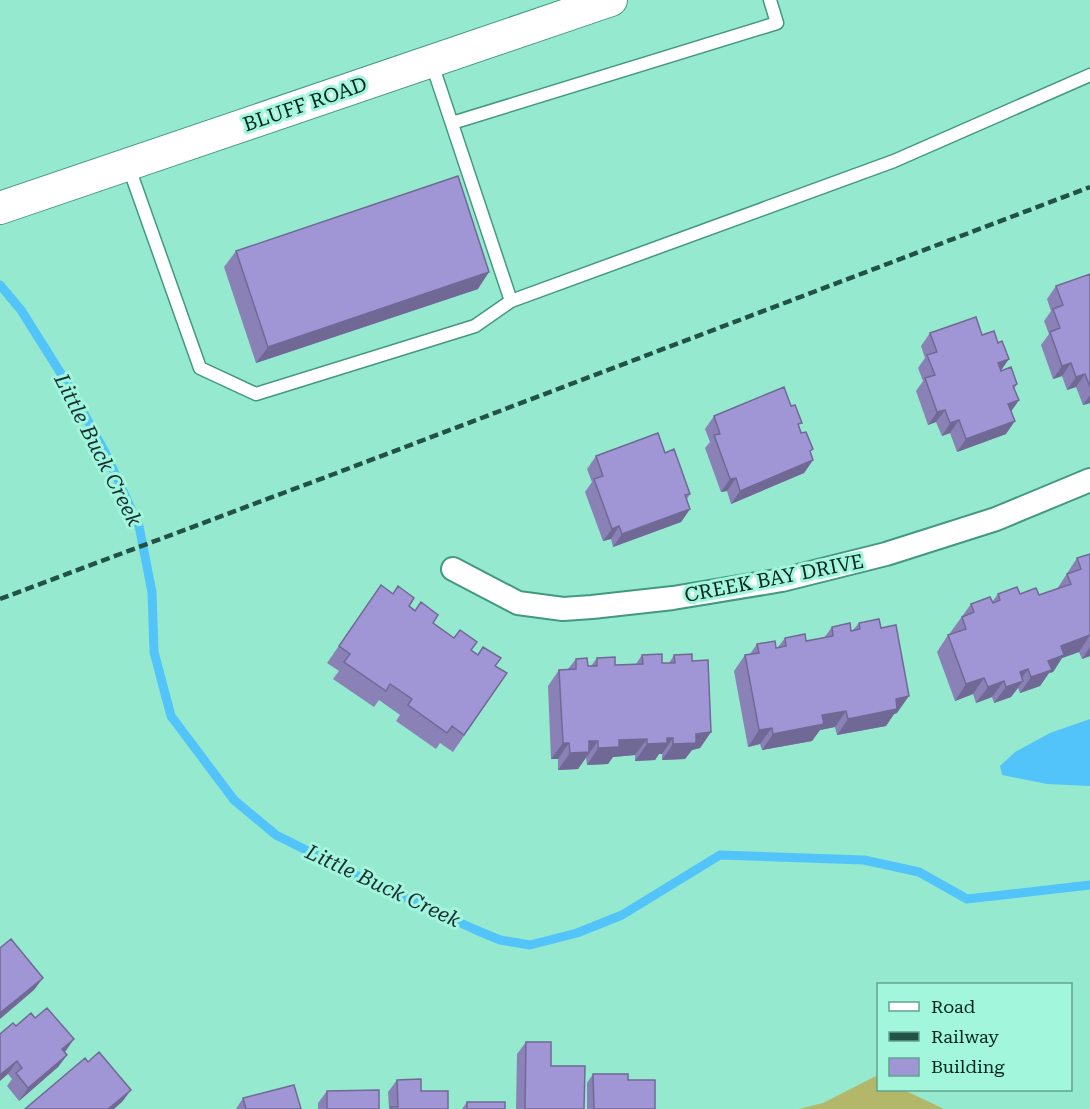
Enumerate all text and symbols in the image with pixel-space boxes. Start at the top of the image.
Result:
street label: BLUFF ROAD [240,72,370,136]
water label: Little Buck Creek [49,369,147,531]
street label: CREEK BAY DRIVE [682,549,866,607]
water label: Little Buck Creek [301,839,465,933]
legend [877,983,1072,1091]
text: Road [931,996,976,1017]
text: Railway [931,1026,999,1047]
text: Building [931,1056,1005,1077]

